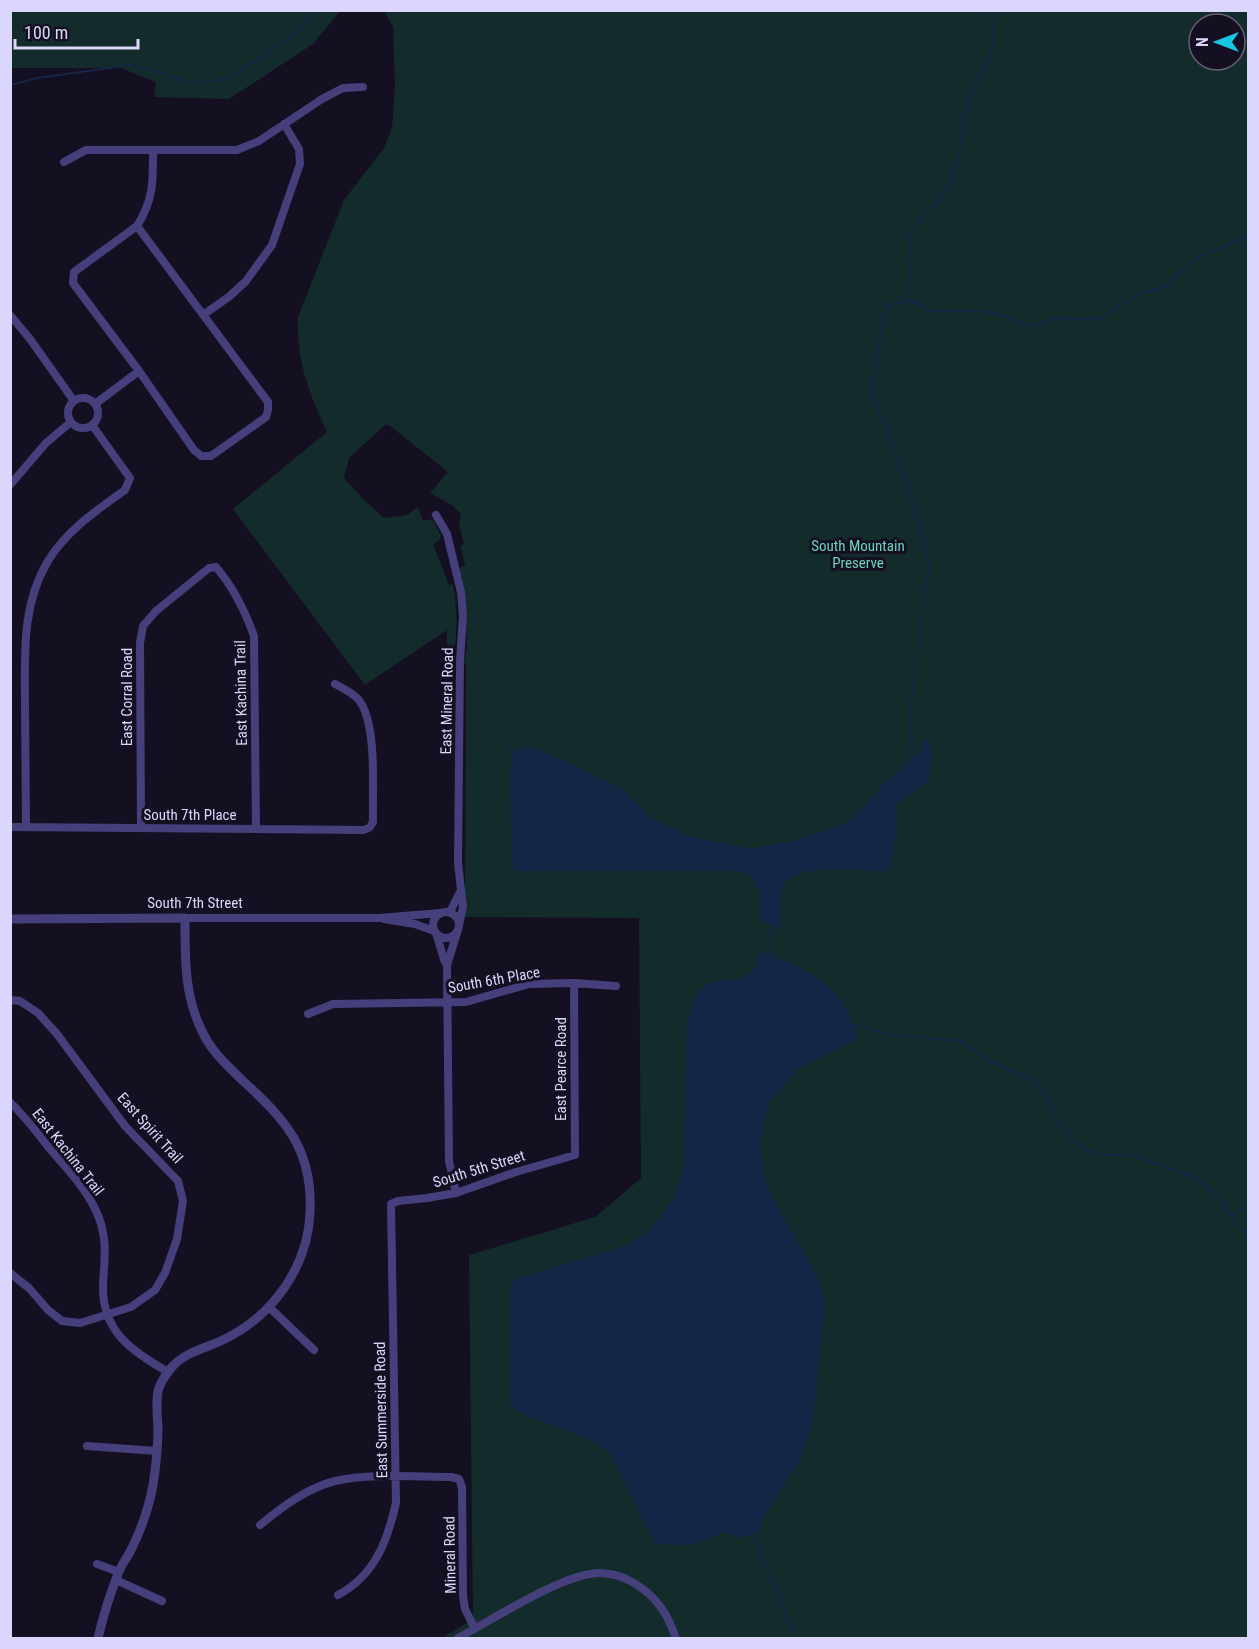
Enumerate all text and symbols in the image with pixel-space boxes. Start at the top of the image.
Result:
scale bar [15,12,138,50]
north arrow [1187,12,1247,72]
text: 100 m [24,22,68,43]
text: N [1193,37,1212,47]
park label: South Mountain Preserve [811,537,905,572]
street label: East Kachina Trail [231,640,251,746]
street label: East Mineral Road [437,647,457,755]
street label: East Corral Road [118,648,136,746]
street label: South 7th Place [143,806,237,824]
street label: South 7th Street [147,894,243,912]
street label: South 6th Place [447,963,541,997]
street label: East Pearce Road [552,1017,570,1121]
street label: East Spirit Trail [113,1089,187,1167]
street label: East Kachina Trail [28,1105,108,1199]
street label: South 5th Street [431,1146,527,1192]
street label: East Summerside Road [371,1341,391,1479]
street label: Mineral Road [440,1516,460,1594]

